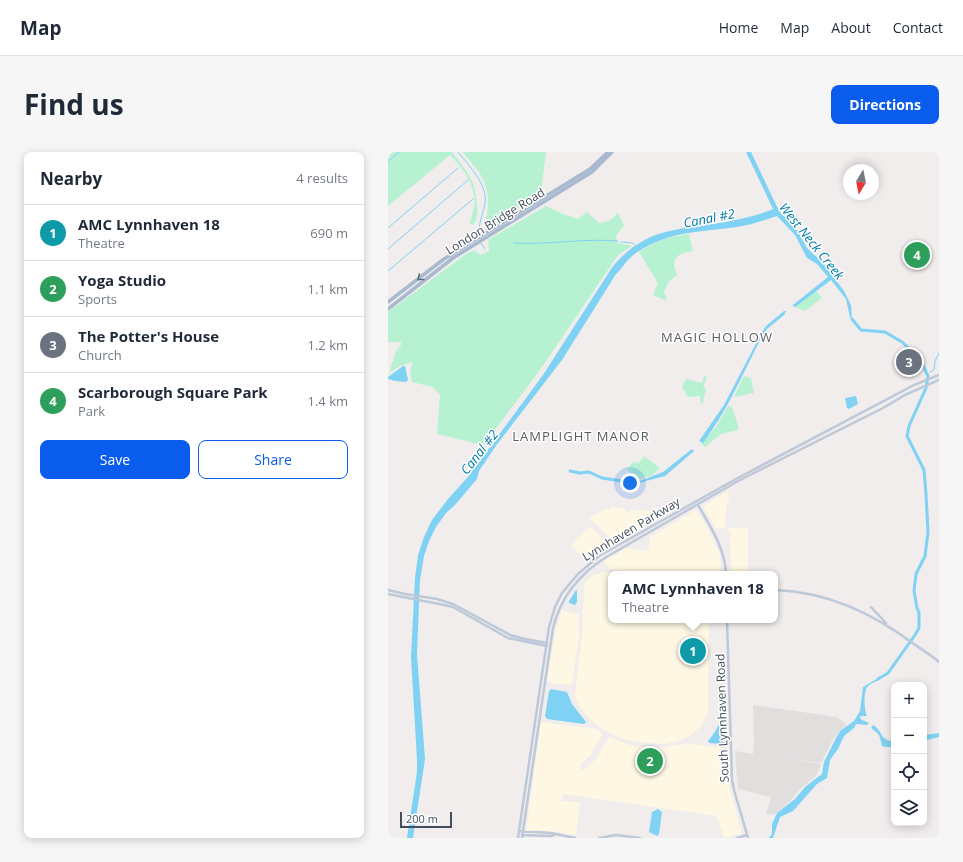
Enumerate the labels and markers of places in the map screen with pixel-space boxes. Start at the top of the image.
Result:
pin: 4 [904,240,930,270]
pin: 3 [896,347,922,377]
pin: 1 [680,636,706,666]
pin: 2 [637,746,663,776]

